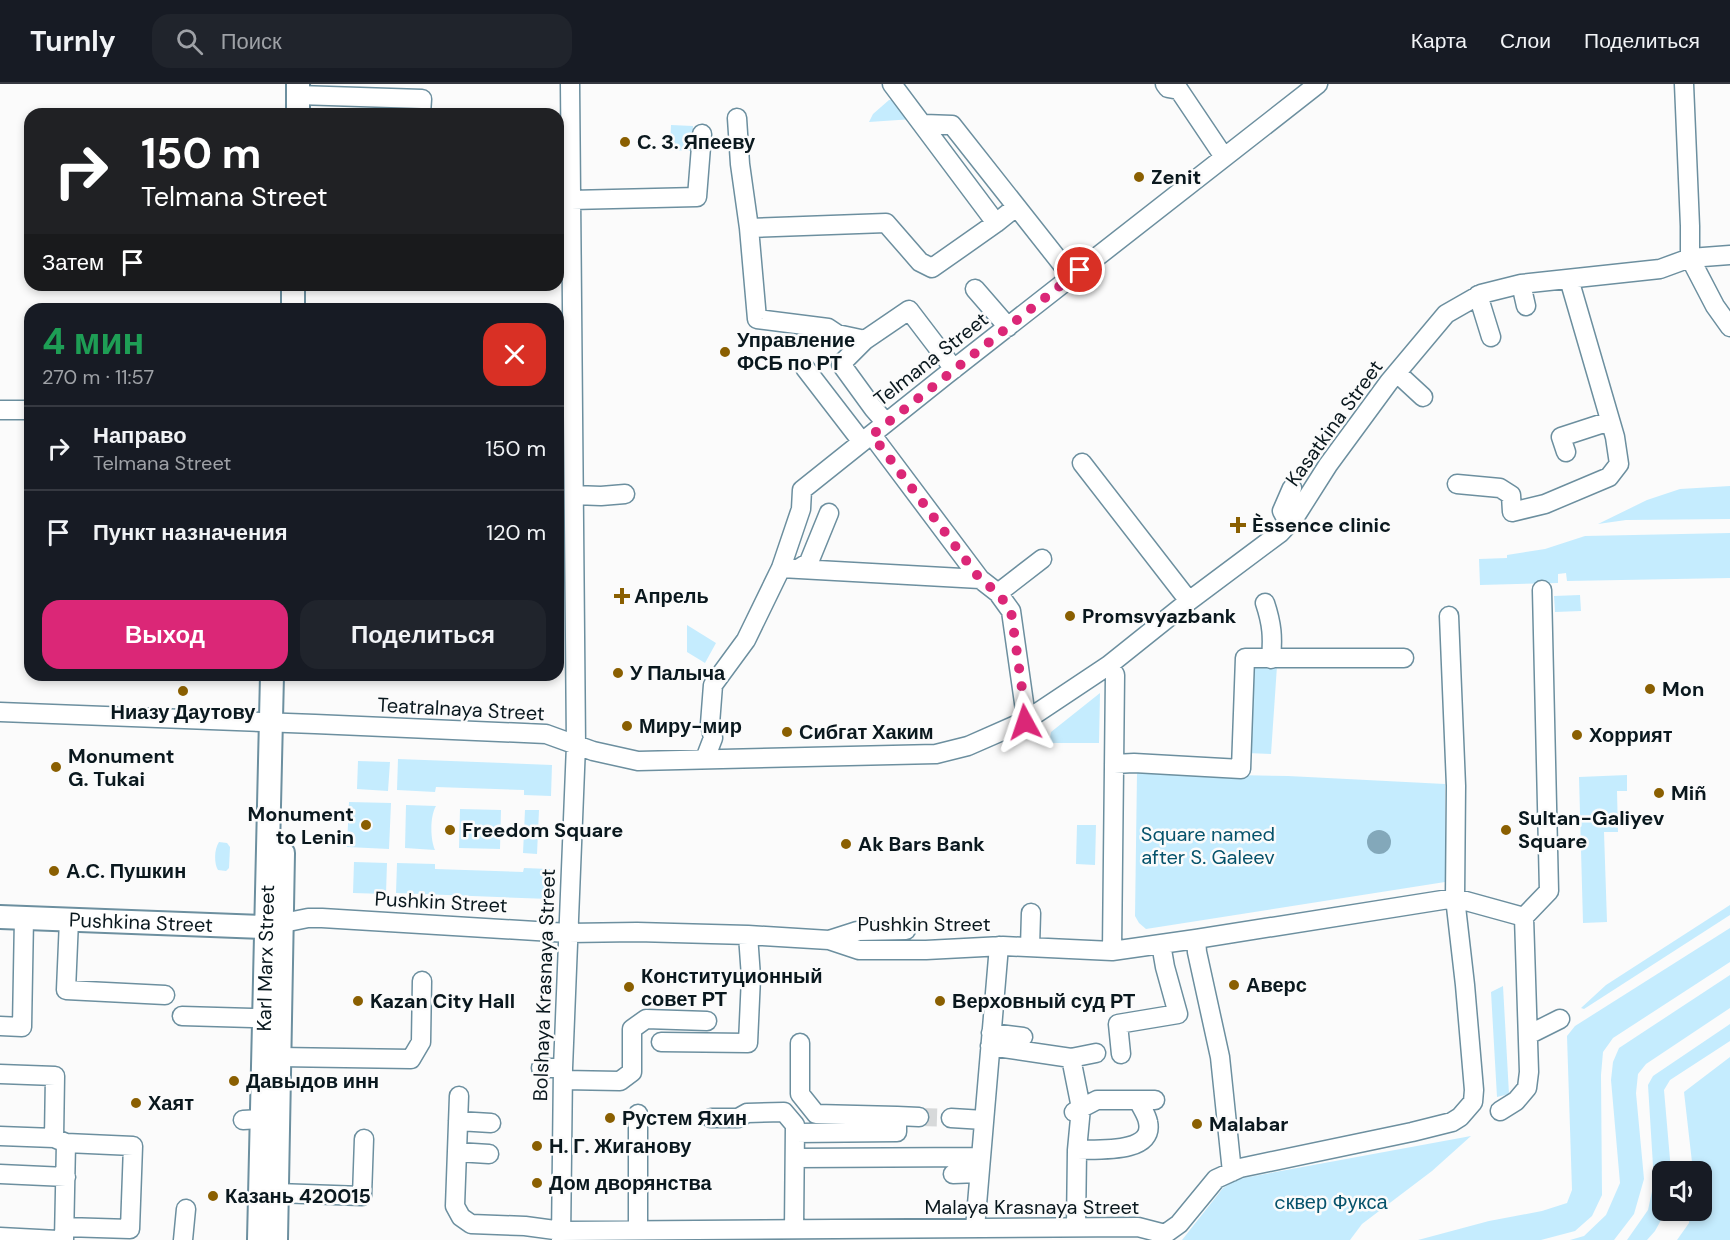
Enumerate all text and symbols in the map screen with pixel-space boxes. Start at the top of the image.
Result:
search box [152,14,572,68]
text: Turnly [30,23,116,60]
icon: search [173,25,206,58]
text: Поиск [221,27,282,56]
text: Карта [1411,27,1467,55]
text: Слои [1500,27,1551,55]
text: Поделиться [1584,27,1700,55]
text: 150 m [141,126,261,181]
place label: С. З. Япееву [637,129,756,155]
icon: right [42,132,120,210]
marker: С. З. Япееву [618,135,632,149]
place label: Zenit [1151,164,1201,190]
marker: Zenit [1132,170,1146,184]
text: Telmana Street [141,179,328,214]
pin [1054,244,1105,295]
icon: arrive [116,246,149,279]
text: Затем [42,248,104,277]
icon: arrive [1063,253,1096,286]
street label: Telmana Street [869,306,994,412]
text: 4 мин [42,318,144,365]
button: close [483,323,546,386]
place label: Управление ФСБ по РТ [737,327,855,376]
marker: Управление ФСБ по РТ [718,345,732,359]
street label: Kasatkina Street [1279,355,1389,491]
text: 270 m · 11:57 [42,364,154,390]
text: Направо [93,421,187,450]
icon: right [42,432,75,465]
text: 150 m [485,434,546,463]
text: Telmana Street [93,450,231,476]
place label: Èssence clinic [1252,512,1391,538]
icon: arrive [42,516,75,549]
marker: Èssence clinic [1229,516,1247,534]
text: Пункт назначения [93,518,288,547]
text: 120 m [486,518,546,547]
place label: Апрель [634,583,709,609]
marker: Апрель [615,589,629,603]
button: Выход [42,600,288,669]
button: Поделиться [300,600,546,669]
place label: Promsvyazbank [1082,603,1237,629]
marker: Promsvyazbank [1063,609,1077,623]
place label: У Палыча [630,660,726,686]
marker: У Палыча [611,666,625,680]
place label: Mon [1662,676,1704,702]
marker: Mon [1643,682,1657,696]
marker: Ниазу Даутову [176,684,190,698]
position arrow [993,690,1057,754]
street label: Teatralnaya Street [377,692,545,726]
place label: Ниазу Даутову [111,699,256,725]
place label: Миру-мир [639,713,742,739]
marker: Миру-мир [620,719,634,733]
place label: Сибгат Хаким [799,719,934,745]
place label: Хоррият [1589,722,1673,748]
marker: Сибгат Хаким [780,725,794,739]
marker: Хоррият [1570,728,1584,742]
place label: Monument G. Tukai [68,743,174,792]
marker: Monument G. Tukai [49,760,63,774]
place label: Miñ [1671,780,1707,806]
marker: Miñ [1652,786,1666,800]
place label: Monument to Lenin [248,801,354,850]
place label: Sultan-Galiyev Square [1518,805,1664,854]
place label: Freedom Square [462,817,623,843]
marker: Monument to Lenin [359,818,373,832]
park label: Square named after S. Galeev [1141,821,1275,870]
marker: Freedom Square [443,823,457,837]
marker: Sultan-Galiyev Square [1499,823,1513,837]
place label: Ak Bars Bank [858,831,985,857]
marker: Ak Bars Bank [839,837,853,851]
place label: А.С. Пушкин [66,858,186,884]
marker: А.С. Пушкин [47,864,61,878]
street label: Bolshaya Krasnaya Street [527,868,561,1102]
street label: Karl Marx Street [251,884,280,1032]
street label: Pushkin Street [374,886,508,918]
street label: Pushkina Street [68,907,213,938]
street label: Pushkin Street [858,911,991,937]
place label: Конституционный совет РТ [641,963,822,1012]
place label: Аверс [1246,972,1307,998]
marker: Аверс [1227,978,1241,992]
marker: Конституционный совет РТ [622,980,636,994]
place label: Kazan City Hall [370,988,515,1014]
place label: Верховный суд РТ [952,988,1135,1014]
marker: Kazan City Hall [351,994,365,1008]
marker: Верховный суд РТ [933,994,947,1008]
place label: Давыдов инн [246,1068,379,1094]
marker: Давыдов инн [227,1074,241,1088]
place label: Хаят [148,1090,194,1116]
marker: Хаят [129,1096,143,1110]
place label: Рустем Яхин [622,1105,747,1131]
marker: Рустем Яхин [603,1111,617,1125]
place label: Malabar [1209,1111,1289,1137]
marker: Malabar [1190,1117,1204,1131]
place label: Н. Г. Жиганову [549,1133,692,1159]
marker: Н. Г. Жиганову [530,1139,544,1153]
map controls [1652,1161,1712,1221]
button: sound [1652,1161,1712,1221]
place label: Дом дворянства [549,1170,713,1196]
marker: Дом дворянства [530,1176,544,1190]
place label: Казань 420015 [225,1183,371,1209]
marker: Казань 420015 [206,1189,220,1203]
park label: cквер Фукса [1274,1189,1389,1215]
street label: Malaya Krasnaya Street [925,1194,1140,1220]

